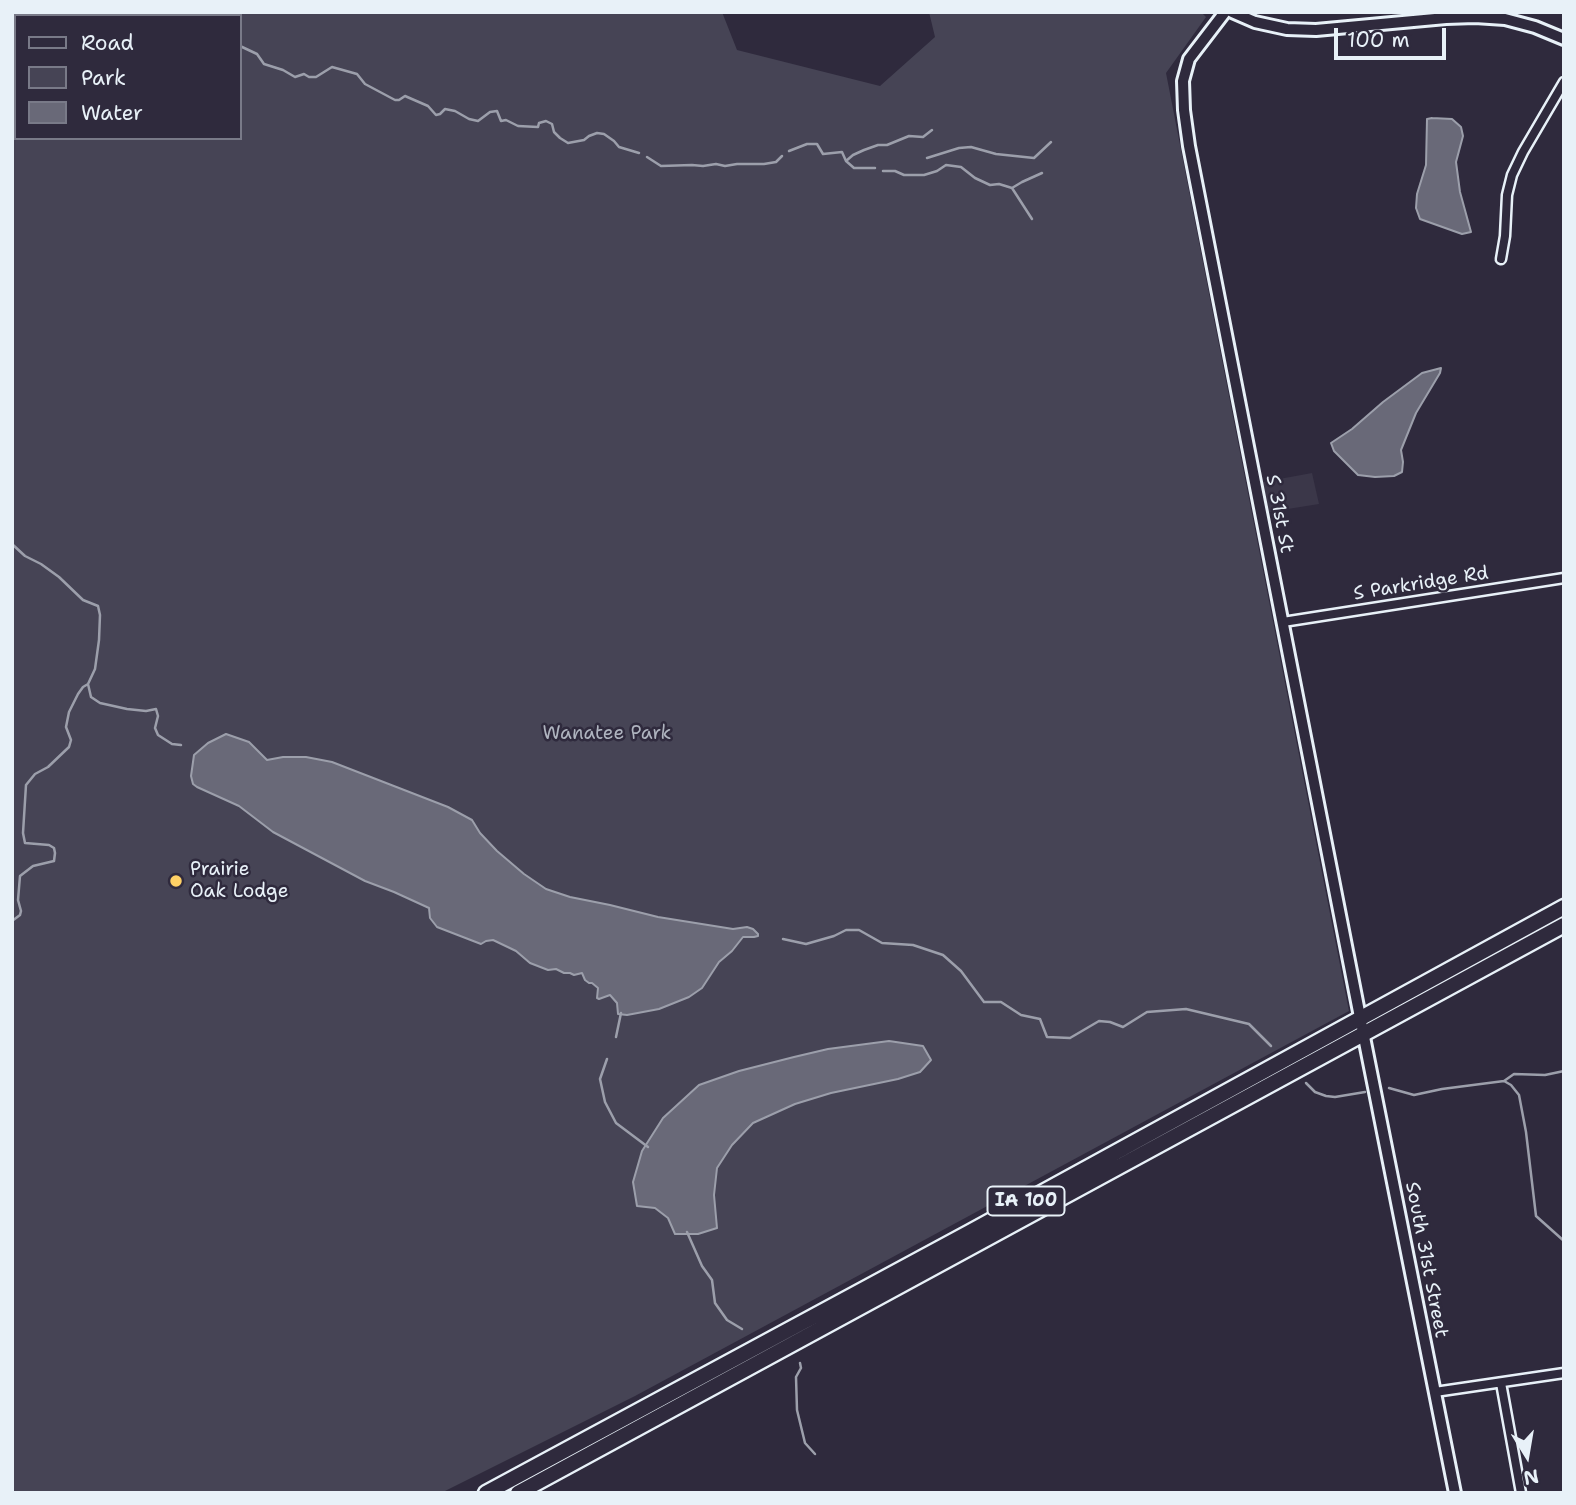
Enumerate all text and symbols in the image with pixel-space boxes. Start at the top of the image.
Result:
legend [14,14,242,140]
scale bar [1338,14,1450,58]
text: 100 m [1347,26,1410,54]
text: Road [81,29,134,57]
text: Park [81,64,126,92]
text: Water [81,99,143,127]
street label: S 31st St [1260,473,1298,555]
street label: S Parkridge Rd [1352,562,1490,606]
park label: Wanatee Park [543,723,671,745]
place label: Prairie Oak Lodge [190,859,288,903]
marker: Prairie Oak Lodge [168,873,184,889]
street label: South 31st Street [1400,1180,1452,1340]
road number: IA 100 [988,1186,1064,1216]
north arrow [1492,1421,1562,1491]
text: N [1521,1463,1541,1491]

